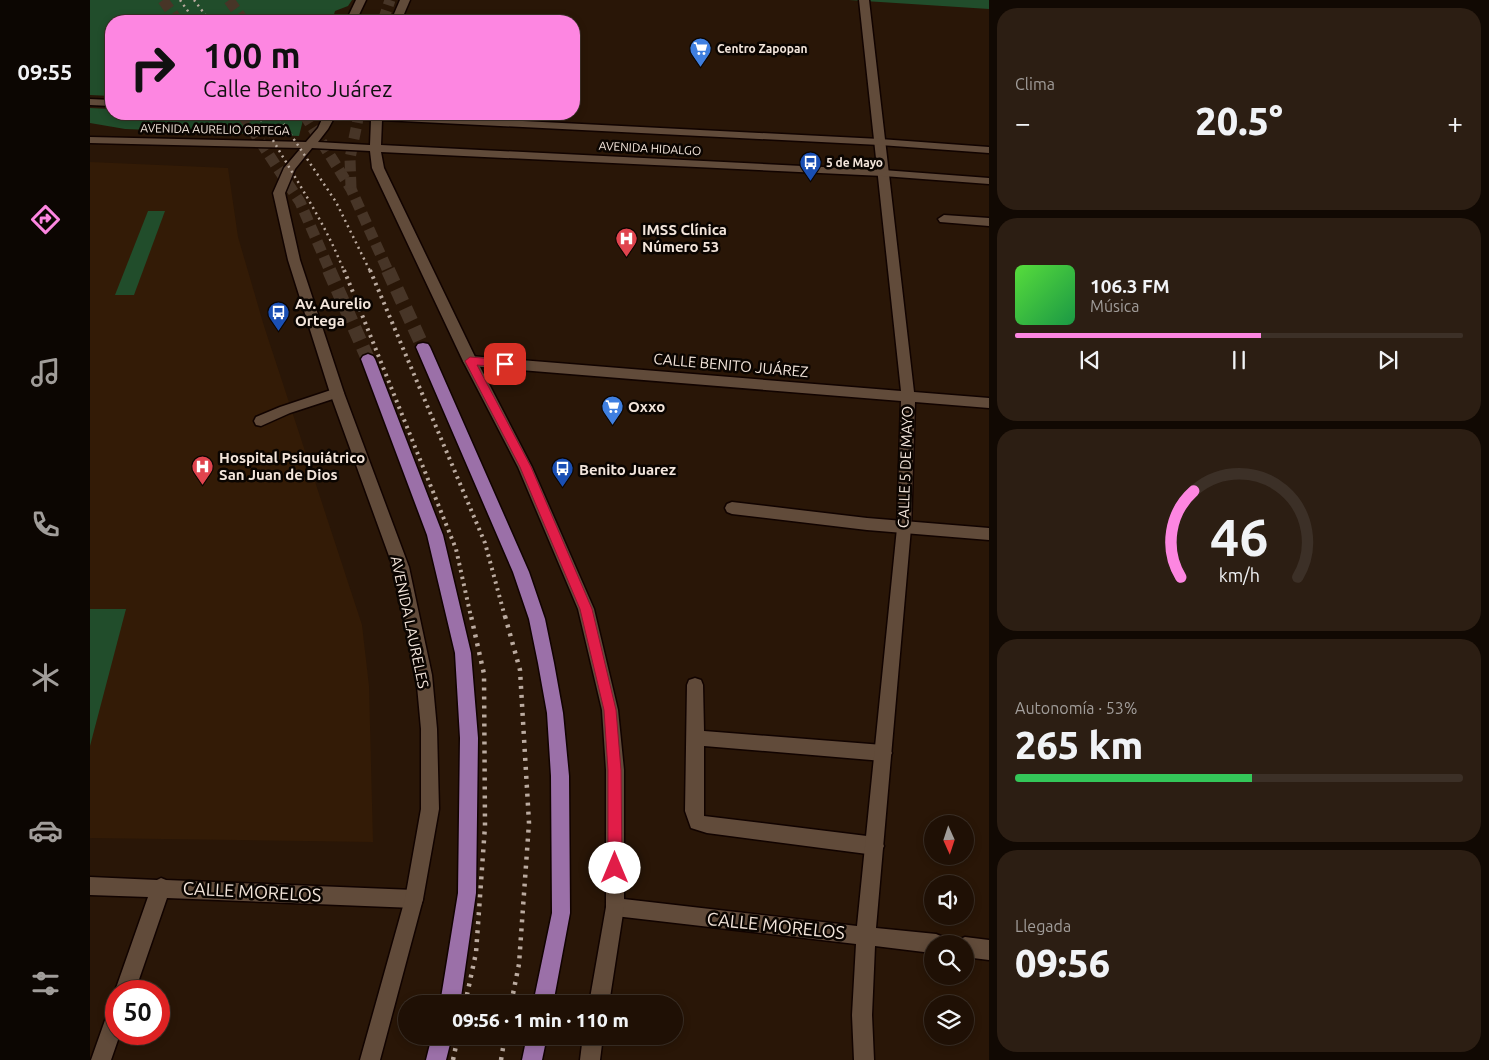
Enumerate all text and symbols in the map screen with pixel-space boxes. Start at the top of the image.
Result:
icon: right [120,35,185,100]
text: 100 m [203,35,301,75]
supermarket icon: Centro Zapopan [689,36,713,67]
place label: Centro Zapopan [717,42,808,55]
text: 09:55 [17,59,73,84]
text: Clima [1015,75,1055,93]
text: Calle Benito Juárez [203,76,392,101]
text: 20.5° [1195,100,1283,142]
text: − [1015,107,1031,138]
text: + [1447,107,1463,138]
street label: AVENIDA AURELIO ORTEGA [140,121,290,137]
street label: AVENIDA HIDALGO [598,139,702,157]
bus stop icon: 5 de Mayo [798,150,822,181]
place label: 5 de Mayo [826,156,883,169]
icon: directions [28,202,63,237]
place label: IMSS Clínica Número 53 [642,221,727,255]
hospital icon: IMSS Clínica Número 53 [614,226,638,257]
text: 106.3 FM [1090,275,1170,297]
place label: Av. Aurelio Ortega [295,295,371,329]
text: Música [1090,297,1140,315]
bus stop icon: Av. Aurelio Ortega [267,300,291,331]
pin [484,343,526,385]
icon: previous [1076,346,1104,374]
icon: pause [1225,346,1253,374]
icon: next [1374,346,1402,374]
icon: arrive [491,350,519,378]
street label: CALLE BENITO JUÁREZ [653,350,809,380]
icon: music [28,355,63,390]
supermarket icon: Oxxo [600,394,624,425]
place label: Oxxo [628,398,665,415]
street label: CALLE 5 DE MAYO [894,406,916,528]
place label: Hospital Psiquiátrico San Juan de Dios [219,449,365,483]
hospital icon: Hospital Psiquiátrico San Juan de Dios [191,454,215,485]
bus stop icon: Benito Juarez [551,457,575,488]
place label: Benito Juarez [579,461,676,478]
icon: phone [28,507,63,542]
text: 46 [1210,508,1268,566]
street label: AVENIDA LAURELES [388,554,432,690]
text: km/h [1218,565,1260,585]
icon: climate [28,660,63,695]
text: Autonomía · 53% [1015,699,1137,717]
text: 265 km [1015,724,1143,766]
icon: car [28,813,63,848]
north arrow [924,815,974,865]
map controls [924,815,974,1045]
position arrow [588,841,640,893]
button: sound [924,875,974,925]
street label: CALLE MORELOS [182,877,322,905]
street label: CALLE MORELOS [706,908,846,942]
text: Llegada [1015,917,1071,935]
button: search [924,935,974,985]
text: 09:56 [1015,942,1110,984]
icon: filters [28,966,63,1001]
speed limit sign: 50 [105,980,170,1045]
button: layers [924,995,974,1045]
text: 09:56 · 1 min · 110 m [452,1009,629,1031]

